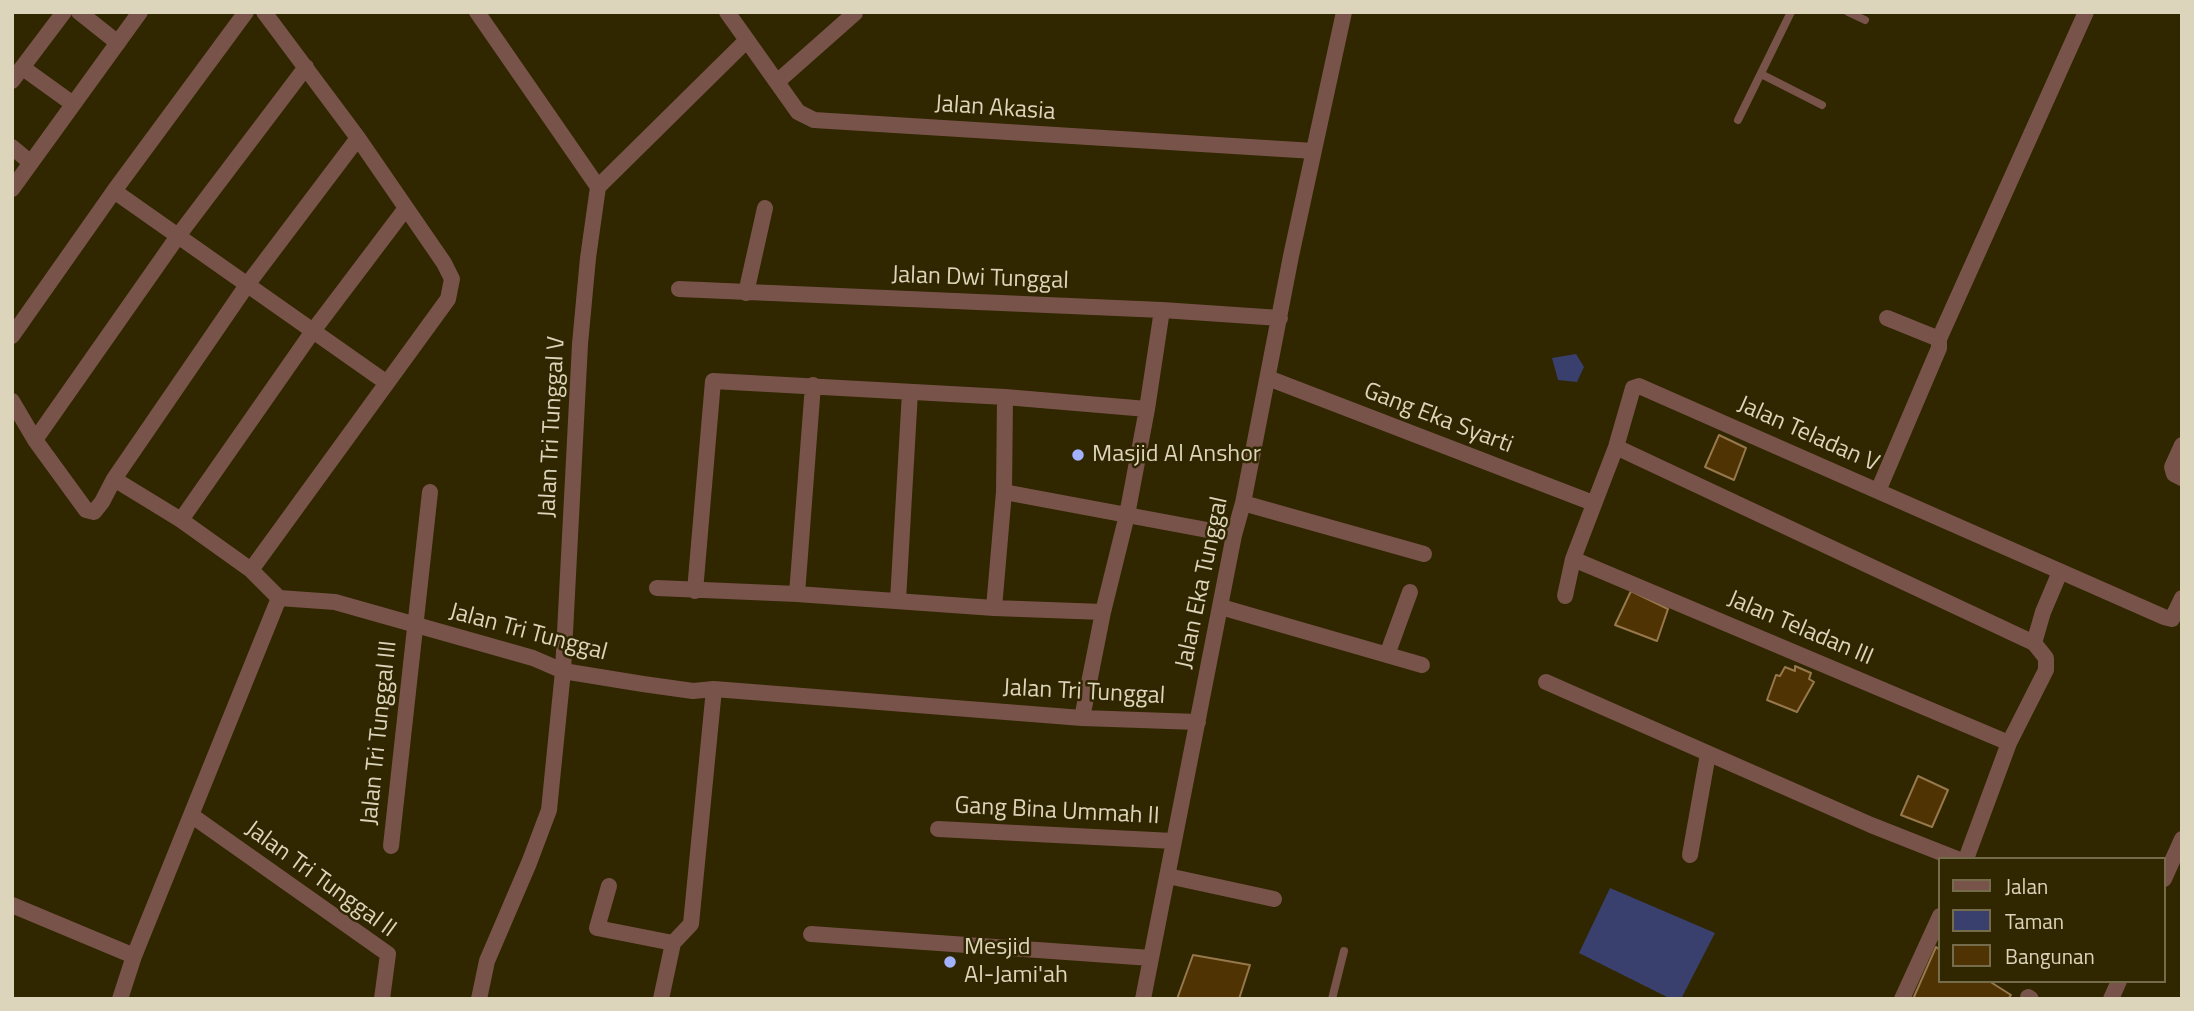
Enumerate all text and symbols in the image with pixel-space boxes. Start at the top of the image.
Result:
street label: Jalan Akasia [934,90,1056,128]
street label: Jalan Dwi Tunggal [891,262,1069,296]
street label: Jalan Tri Tunggal V [534,335,572,519]
street label: Gang Eka Syarti [1359,377,1517,461]
street label: Jalan Teladan V [1733,391,1883,479]
place label: Masjid Al Anshor [1092,441,1261,469]
marker: Masjid Al Anshor [1070,447,1086,463]
street label: Jalan Eka Tunggal [1171,494,1235,672]
street label: Jalan Teladan III [1723,585,1877,673]
street label: Jalan Tri Tunggal [446,598,610,668]
street label: Jalan Tri Tunggal III [356,639,404,827]
street label: Jalan Tri Tunggal [1002,674,1166,712]
street label: Gang Bina Ummah II [954,792,1160,832]
street label: Jalan Tri Tunggal II [239,816,401,944]
legend [1938,857,2166,983]
text: Jalan [2005,870,2048,902]
text: Taman [2005,905,2064,937]
place label: Mesjid Al-Jami'ah [964,934,1068,990]
text: Bangunan [2005,940,2095,972]
marker: Mesjid Al-Jami'ah [942,954,958,970]

